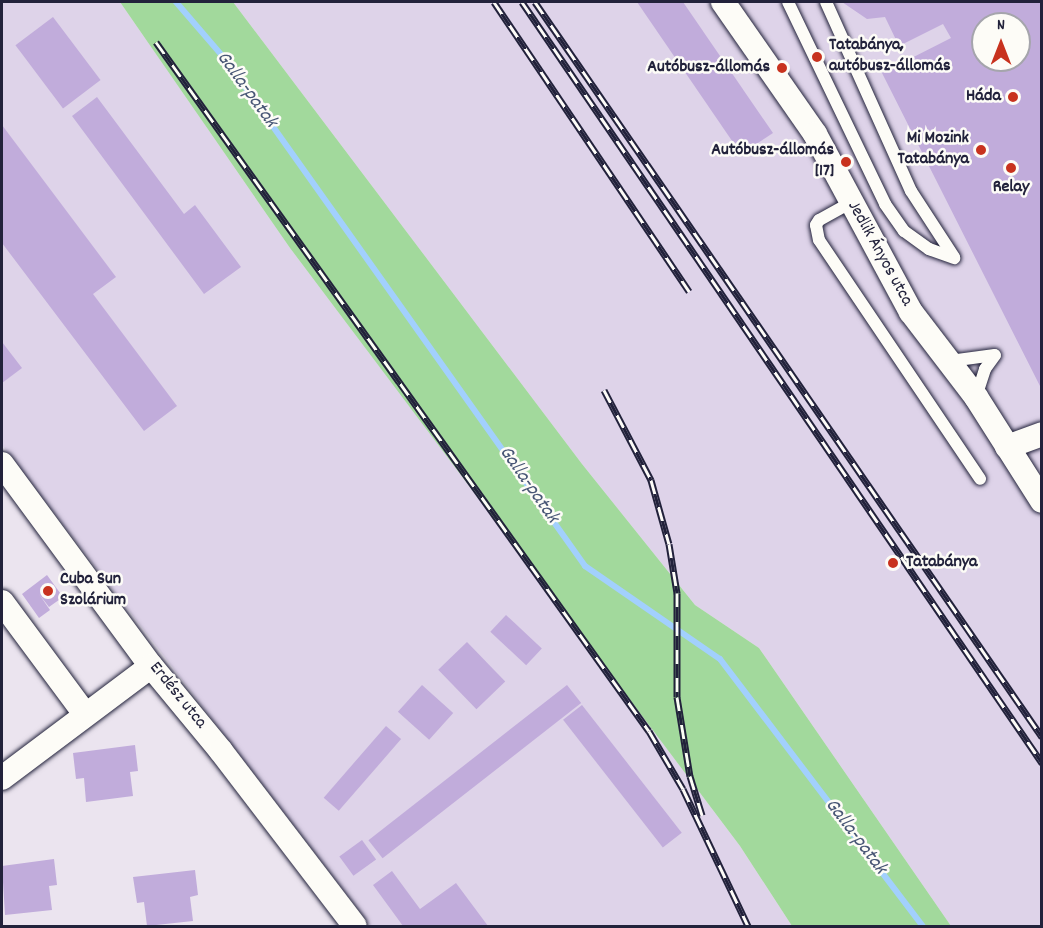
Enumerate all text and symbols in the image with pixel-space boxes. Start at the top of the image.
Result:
north arrow [971,12,1031,72]
text: N [997,14,1005,37]
place label: Tatabánya, autóbusz-állomás [829,36,950,78]
water label: Galla-patak [210,47,282,133]
marker: Tatabánya, autóbusz-állomás [810,50,824,64]
place label: Autóbusz-állomás [647,57,770,79]
marker: Autóbusz-állomás [775,61,789,75]
place label: Háda [966,86,1001,108]
marker: Háda [1006,90,1020,104]
place label: Mi Mozink Tatabánya [897,129,969,172]
place label: Autóbusz-állomás [17] [711,141,834,184]
marker: Mi Mozink Tatabánya [974,143,988,157]
marker: Autóbusz-állomás [17] [839,155,853,169]
marker: Relay [1004,161,1018,175]
place label: Relay [993,177,1029,199]
street label: Jedlik Ányos utca [841,198,917,310]
water label: Galla-patak [493,442,563,528]
place label: Tatabánya [906,552,978,574]
marker: Tatabánya [884,554,902,572]
place label: Cuba Sun Szolárium [60,570,126,612]
marker: Cuba Sun Szolárium [41,584,55,598]
street label: Erdész utca [144,658,210,734]
water label: Galla-patak [819,794,891,880]

